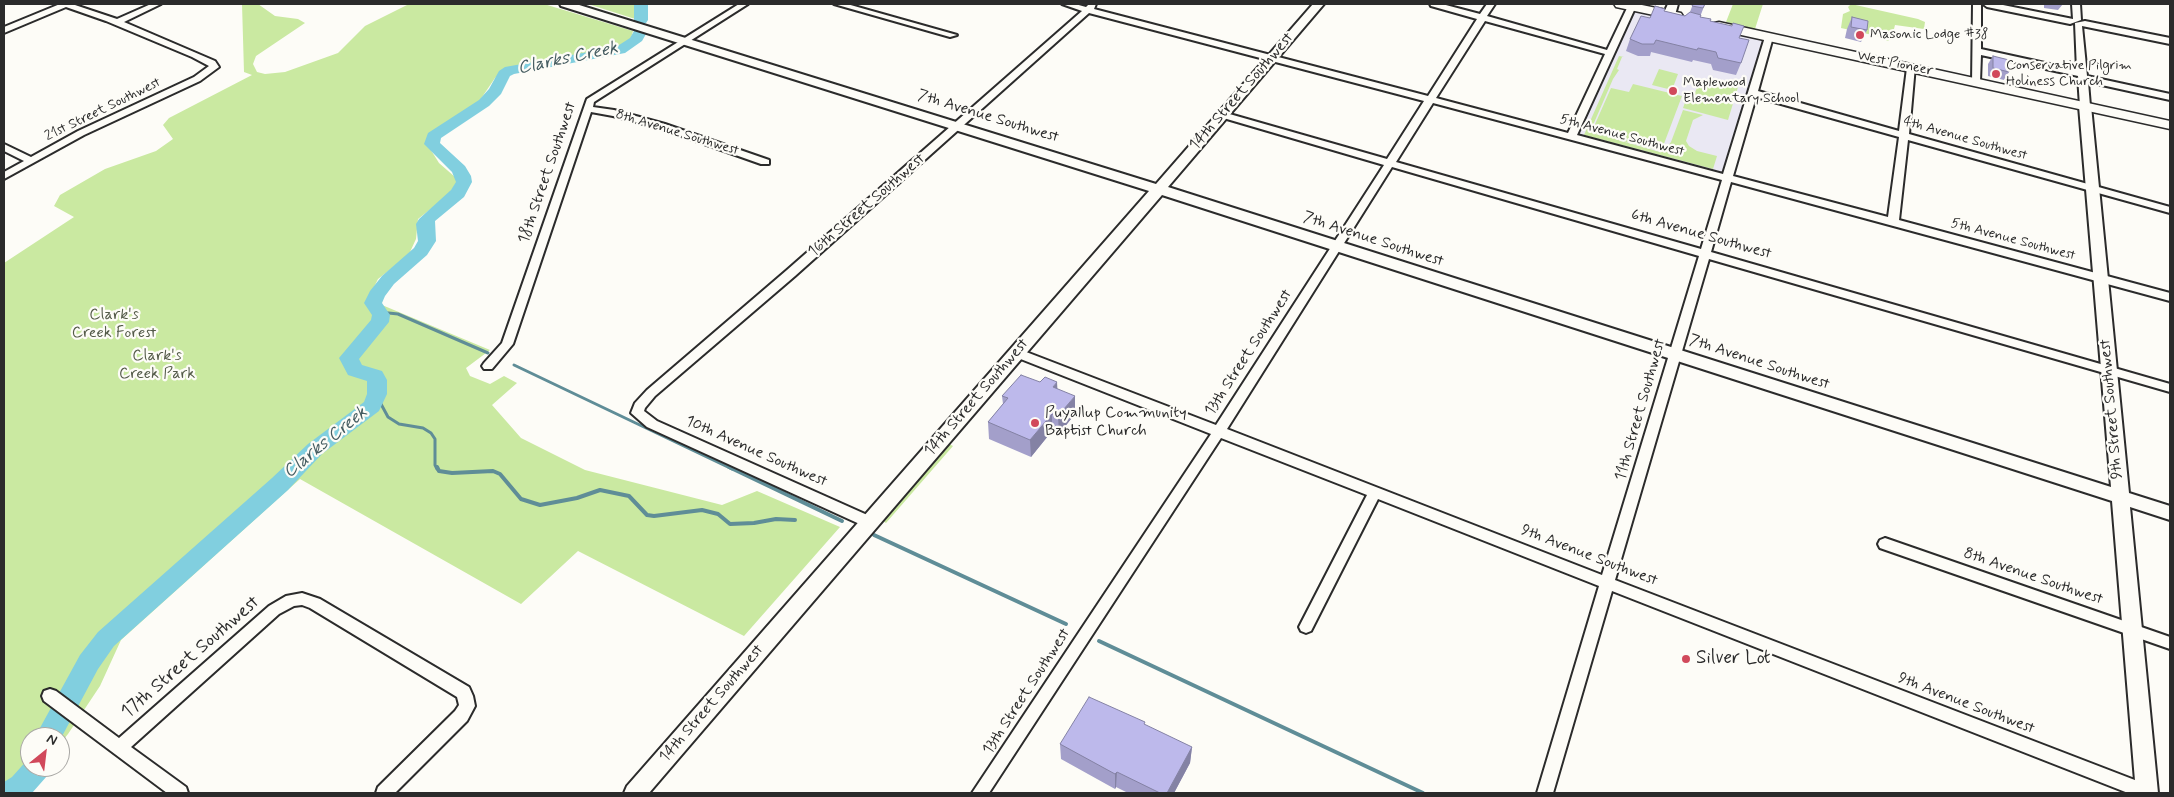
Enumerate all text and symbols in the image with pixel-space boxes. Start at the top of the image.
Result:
place label: Masonic Lodge #38 [1870,27,1988,43]
street label: 14th Street Southwest [1186,29,1298,155]
marker: Masonic Lodge #38 [1854,29,1866,41]
water label: Clarks Creek [516,38,620,80]
street label: West Pioneer [1856,48,1934,80]
place label: Conservative Pilgrim Holiness Church [2006,58,2132,90]
marker: Conservative Pilgrim Holiness Church [1990,68,2002,80]
street label: 21st Street Southwest [42,75,164,145]
place label: Maplewood Elementary School [1683,75,1799,108]
marker: Maplewood Elementary School [1667,85,1679,97]
street label: 7th Avenue Southwest [915,86,1061,148]
street label: 18th Street Southwest [515,100,581,246]
street label: 8th Avenue Southwest [613,106,741,160]
street label: 5th Avenue Southwest [1558,111,1686,161]
street label: 4th Avenue Southwest [1901,113,2029,165]
street label: 16th Street Southwest [805,150,929,262]
street label: 6th Avenue Southwest [1629,206,1773,264]
street label: 7th Avenue Southwest [1300,208,1446,272]
street label: 5th Avenue Southwest [1949,215,2077,265]
street label: 13th Street Southwest [1201,286,1297,420]
park label: Clark's Creek Forest [72,306,156,344]
street label: 7th Avenue Southwest [1686,331,1832,395]
street label: 14th Street Southwest [921,335,1033,461]
street label: 11th Street Southwest [1612,337,1670,483]
street label: 9th Street Southwest [2096,338,2128,480]
park label: Clark's Creek Park [119,347,195,385]
water label: Clarks Creek [280,403,372,483]
place label: Puyallup Community Baptist Church [1045,404,1187,442]
street label: 10th Avenue Southwest [682,412,830,492]
marker: Puyallup Community Baptist Church [1029,417,1041,429]
street label: 9th Avenue Southwest [1518,521,1660,591]
street label: 8th Avenue Southwest [1961,544,2105,610]
street label: 17th Street Southwest [117,592,265,724]
street label: 13th Street Southwest [979,625,1075,759]
street label: 14th Street Southwest [656,641,768,767]
place label: Silver Lot [1696,648,1771,670]
marker: Silver Lot [1680,653,1692,665]
street label: 9th Avenue Southwest [1895,669,2037,739]
north arrow [20,727,70,777]
text: N [43,730,60,750]

